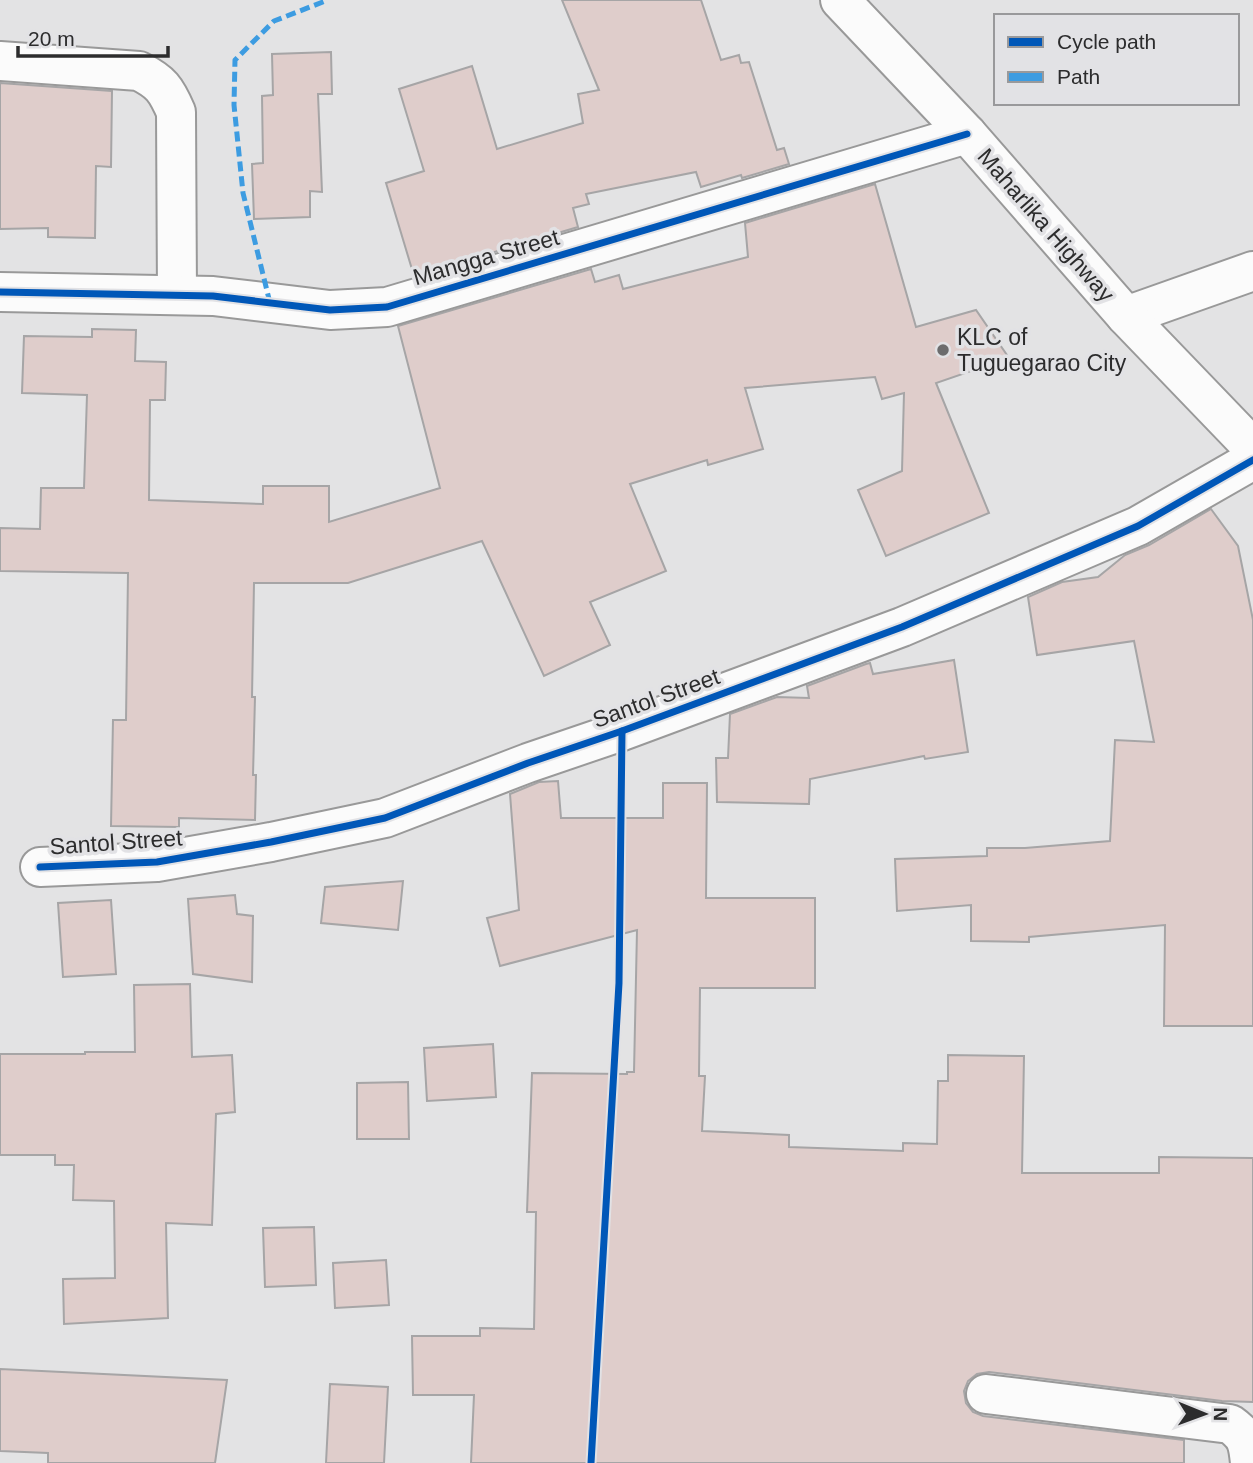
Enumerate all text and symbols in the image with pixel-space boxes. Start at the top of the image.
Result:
scale bar [18,14,168,58]
legend [994,14,1239,105]
text: 20 m [28,27,75,50]
text: Cycle path [1057,30,1156,53]
text: Path [1057,65,1100,88]
street label: Maharlika Highway [972,143,1120,307]
street label: Mangga Street [410,224,563,290]
place label: KLC of Tuguegarao City [957,324,1127,376]
marker: KLC of Tuguegarao City [935,342,951,358]
street label: Santol Street [589,663,723,733]
street label: Santol Street [49,824,184,860]
north arrow [1169,1379,1239,1449]
text: N [1210,1407,1231,1421]

